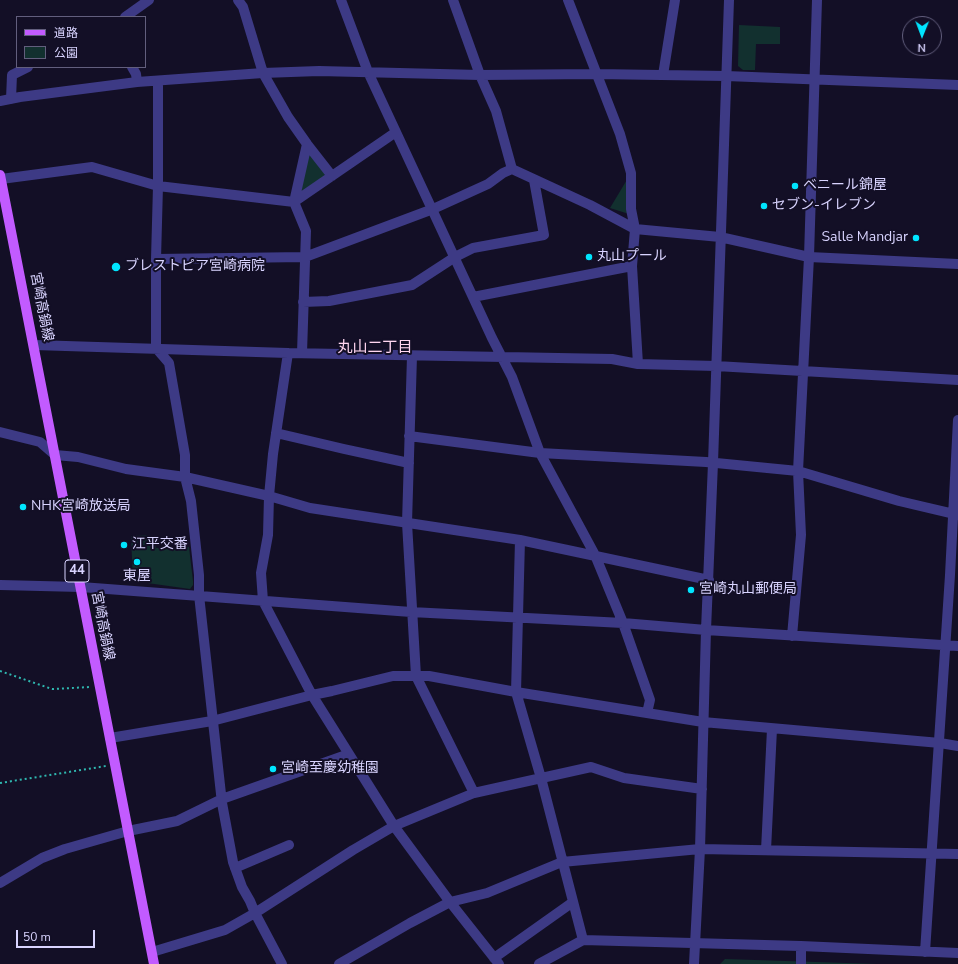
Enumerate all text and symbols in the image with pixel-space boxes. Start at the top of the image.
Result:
legend [16,16,146,68]
north arrow [902,16,942,56]
text: 道路 [54,25,78,41]
text: N [918,40,926,55]
text: 公園 [54,45,78,61]
place label: ベニール錦屋 [803,178,887,194]
marker: ベニール錦屋 [790,181,800,191]
place label: セブン-イレブン [772,198,876,214]
marker: セブン-イレブン [759,201,769,211]
place label: Salle Mandjar [821,230,908,246]
marker: Salle Mandjar [911,233,921,243]
place label: 丸山プール [597,249,667,265]
marker: 丸山プール [584,252,594,262]
place label: ブレストピア宮崎病院 [125,259,265,275]
marker: ブレストピア宮崎病院 [110,261,122,273]
street label: 宮崎高鍋線 [26,271,56,343]
district label: 丸山二丁目 [338,339,412,357]
place label: NHK宮崎放送局 [31,499,131,515]
marker: NHK宮崎放送局 [18,502,28,512]
place label: 江平交番 [132,537,188,553]
marker: 江平交番 [119,540,129,550]
marker: 東屋 [132,557,142,567]
road number: 44 [65,560,89,582]
place label: 東屋 [123,569,151,585]
place label: 宮崎丸山郵便局 [699,582,797,598]
marker: 宮崎丸山郵便局 [686,585,696,595]
street label: 宮崎高鍋線 [87,590,117,662]
place label: 宮崎至慶幼稚園 [281,761,379,777]
marker: 宮崎至慶幼稚園 [268,764,278,774]
scale bar [18,922,97,948]
text: 50 m [23,929,51,945]

